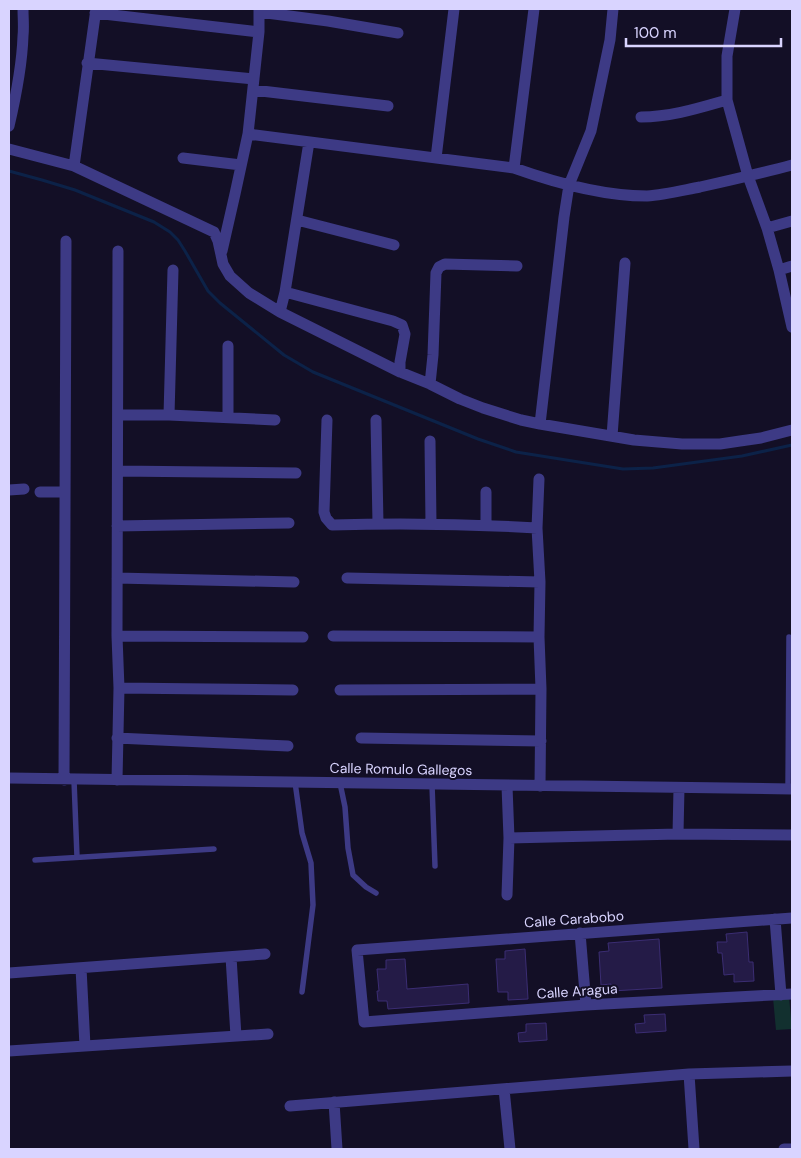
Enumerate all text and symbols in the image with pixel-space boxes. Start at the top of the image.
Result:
scale bar [626,15,781,47]
text: 100 m [634,23,677,43]
street label: Calle Romulo Gallegos [330,759,472,779]
street label: Calle Carabobo [523,907,625,931]
street label: Calle Aragua [536,979,618,1003]

